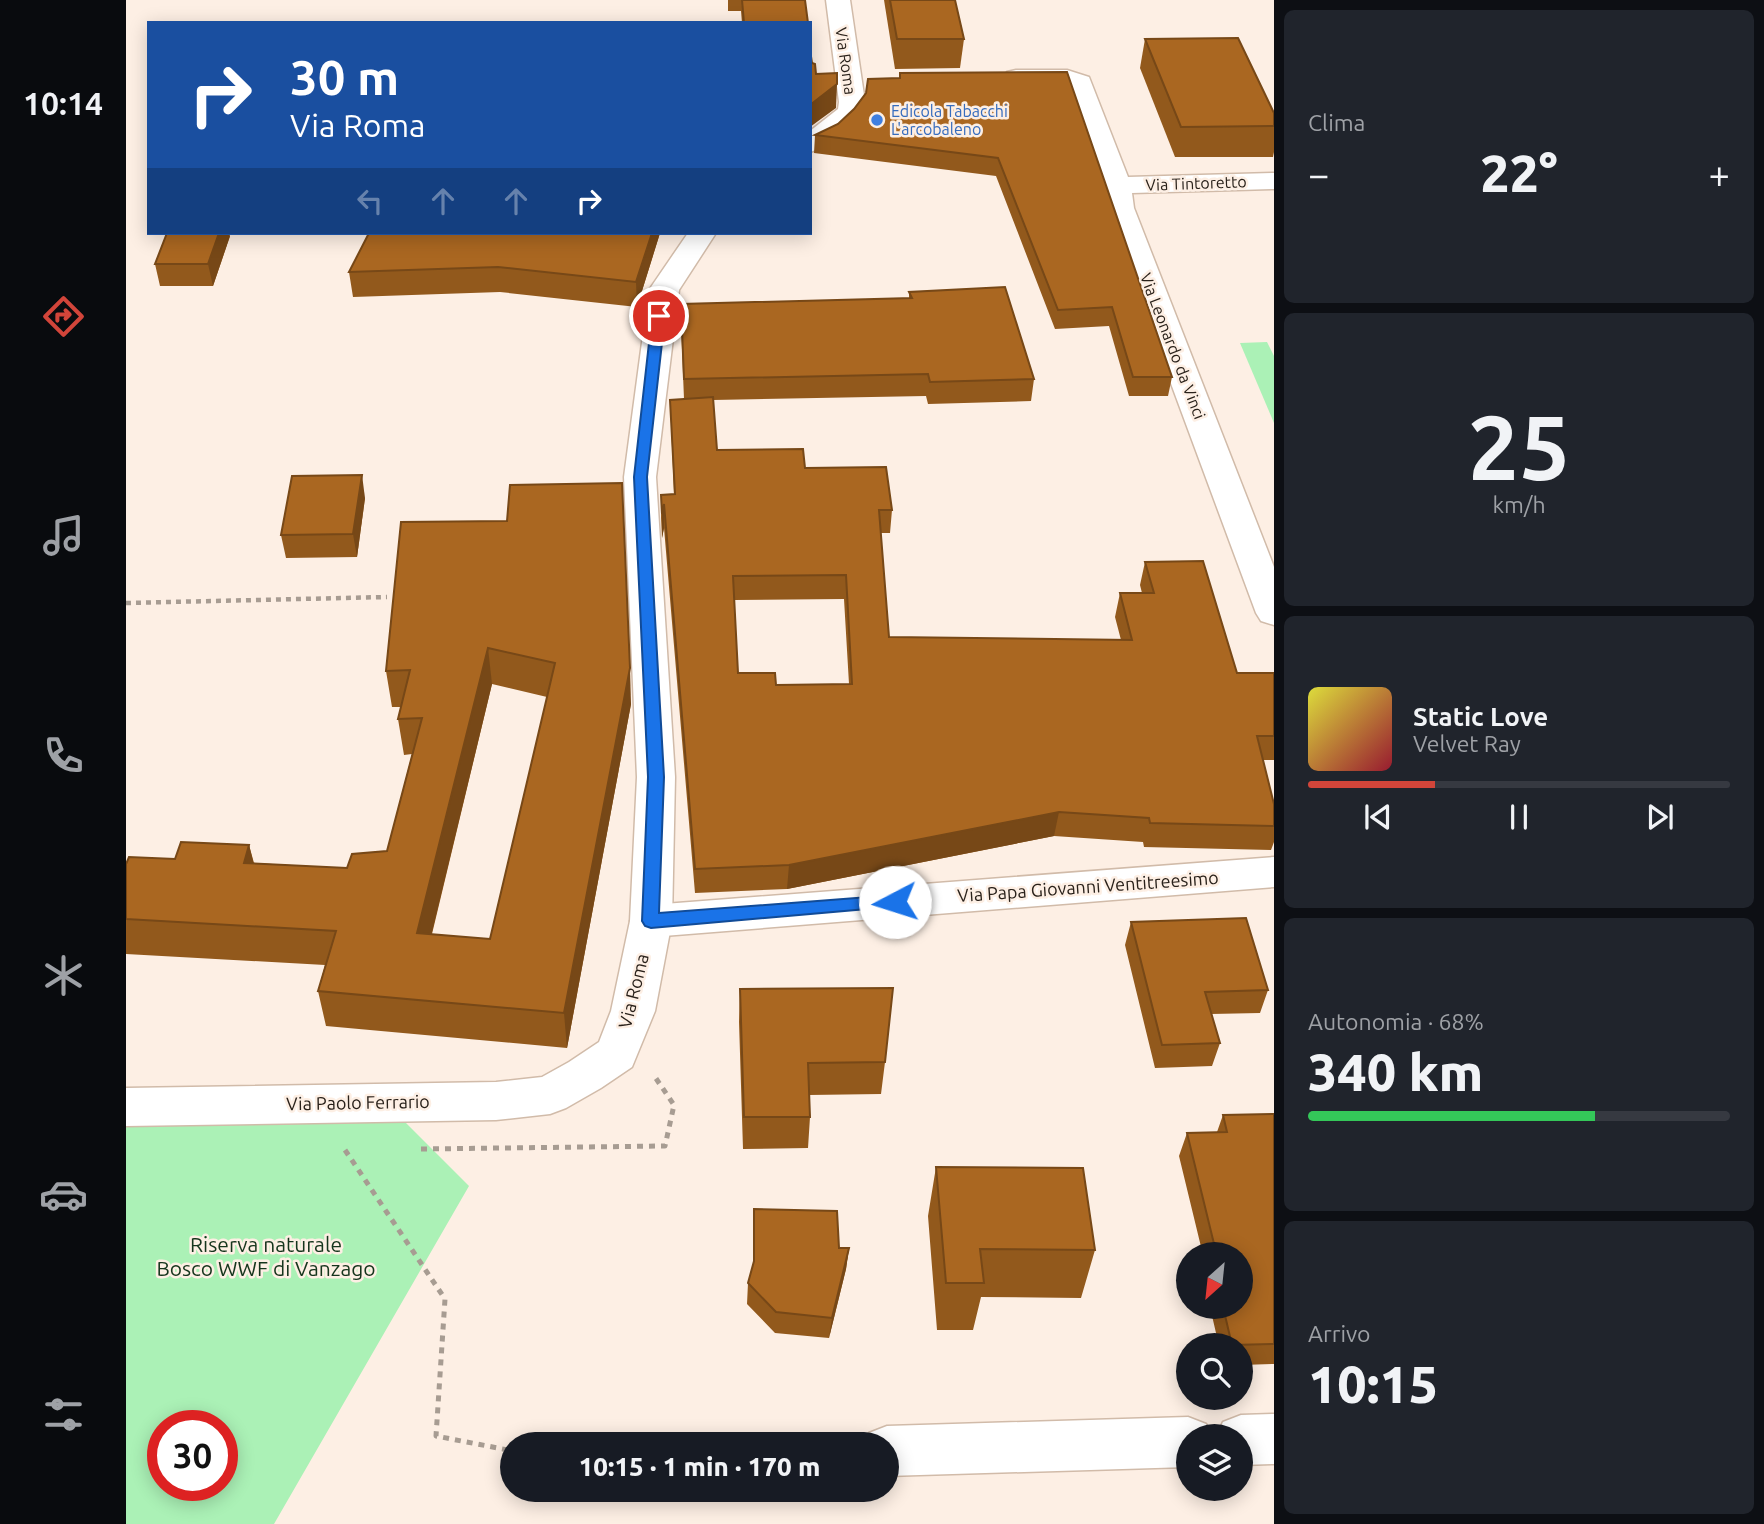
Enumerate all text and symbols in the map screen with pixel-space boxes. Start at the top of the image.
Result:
street label: Via Roma [832,26,860,96]
icon: right [175,49,266,140]
text: 30 m [290,49,399,104]
text: 10:14 [23,85,103,121]
place label: Edicola Tabacchi L'arcobaleno [891,102,1008,138]
text: Via Roma [290,107,426,143]
text: Clima [1308,110,1365,135]
marker: Edicola Tabacchi L'arcobaleno [869,112,885,128]
text: 22° [1480,144,1558,202]
text: − [1308,153,1329,195]
text: + [1709,153,1730,195]
street label: Via Tintoretto [1145,172,1247,194]
icon: left [351,182,389,220]
icon: ahead [424,182,462,220]
icon: ahead [497,182,535,220]
icon: right [570,182,608,220]
street label: Via Leonardo da Vinci [1137,270,1209,422]
pin [629,286,689,346]
icon: directions [39,292,88,341]
icon: arrive [640,297,678,335]
text: 25 [1468,395,1570,497]
text: km/h [1492,492,1546,517]
icon: music [39,511,88,560]
text: Static Love [1413,702,1548,731]
icon: phone [39,731,88,780]
text: Velvet Ray [1413,731,1521,756]
icon: previous [1359,798,1397,836]
icon: pause [1500,798,1538,836]
icon: next [1641,798,1679,836]
position arrow [858,865,932,939]
street label: Via Papa Giovanni Ventitreesimo [957,867,1219,905]
icon: climate [39,951,88,1000]
street label: Via Roma [614,951,652,1030]
text: Autonomia · 68% [1308,1009,1484,1034]
text: 340 km [1308,1043,1483,1101]
street label: Via Paolo Ferrario [286,1091,430,1113]
icon: car [39,1170,88,1219]
park label: Riserva naturale Bosco WWF di Vanzago [156,1232,376,1280]
north arrow [1176,1242,1253,1320]
map controls [1176,1242,1253,1501]
text: Arrivo [1308,1321,1371,1346]
button: search [1176,1333,1253,1410]
text: 10:15 [1308,1355,1438,1413]
icon: filters [39,1390,88,1439]
speed limit sign: 30 [147,1410,238,1501]
button: layers [1176,1424,1253,1501]
text: 10:15 · 1 min · 170 m [579,1452,820,1481]

